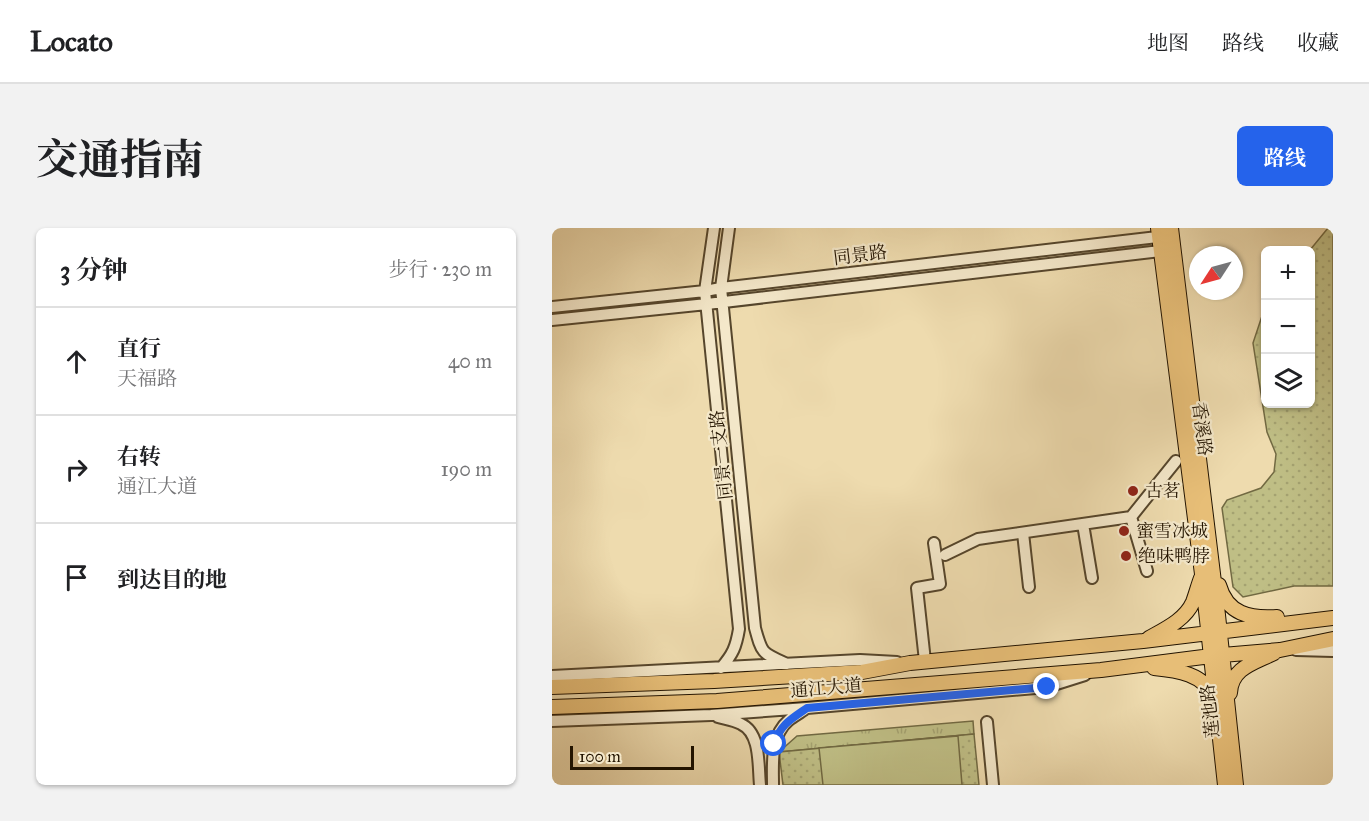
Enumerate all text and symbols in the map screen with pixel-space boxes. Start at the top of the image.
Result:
text: Locato [30,24,113,59]
text: 地图 [1147,30,1189,56]
text: 路线 [1222,30,1264,56]
text: 收藏 [1297,30,1339,56]
button: 路线 [1237,126,1333,186]
text: 交通指南 [36,134,204,186]
street label: 同景路 [832,241,888,269]
north arrow [1189,246,1243,300]
map controls [1261,246,1315,408]
button: + [1261,246,1315,300]
text: 3 分钟 [60,254,128,286]
text: 步行 · 230 m [388,257,492,281]
button: − [1261,300,1315,354]
text: 直行 [117,335,161,362]
icon: ahead [60,345,93,378]
text: 40 m [448,349,492,373]
button: layers [1261,354,1315,408]
text: 天福路 [117,366,177,390]
street label: 香溪路 [1188,401,1216,457]
street label: 同景一支路 [705,409,737,501]
text: 右转 [117,443,161,470]
icon: right [60,453,93,486]
text: 190 m [441,457,492,481]
text: 通江大道 [117,474,197,498]
place label: 古茗 [1145,480,1181,502]
marker: 古茗 [1126,484,1140,498]
place label: 蜜雪冰城 [1136,520,1208,542]
marker: 蜜雪冰城 [1117,524,1131,538]
place label: 绝味鸭脖 [1138,545,1210,567]
marker: 绝味鸭脖 [1119,549,1133,563]
icon: arrive [60,561,93,594]
text: 到达目的地 [117,566,227,593]
route end [1033,673,1059,699]
street label: 通江大道 [789,674,863,702]
street label: 莲池路 [1196,683,1224,739]
route start [760,730,786,756]
scale bar [570,743,694,770]
text: 100 m [579,747,621,766]

